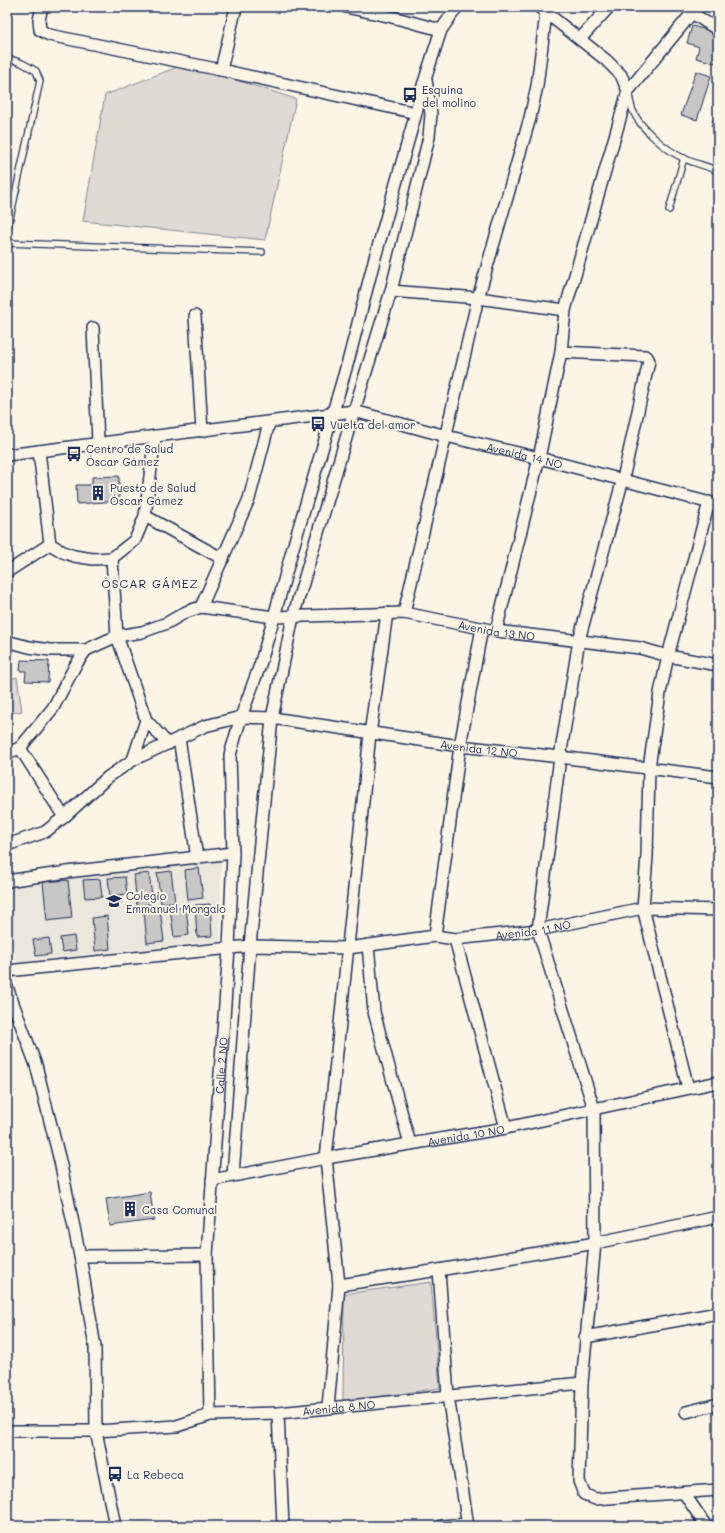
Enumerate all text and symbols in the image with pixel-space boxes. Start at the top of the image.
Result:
place label: Esquina del molino [422,82,477,110]
bus stop icon: Esquina del molino [401,86,419,104]
bus stop icon: Vuelta del amor [309,415,327,433]
place label: Vuelta del amor [330,417,416,432]
street label: Avenida 14 NO [485,438,565,471]
place label: Centro de Salud Óscar Gámez [86,441,173,469]
bus stop icon: Centro de Salud Óscar Gámez [65,445,83,463]
place label: Puesto de Salud Óscar Gámez [110,480,196,508]
building icon: Puesto de Salud Óscar Gámez [89,484,107,502]
district label: ÓSCAR GÁMEZ [101,575,199,591]
street label: Avenida 13 NO [457,616,536,643]
street label: Avenida 12 NO [439,736,519,760]
place label: Colegio Emmanuel Mongalo [126,888,226,916]
school or university icon: Colegio Emmanuel Mongalo [105,892,123,910]
street label: Avenida 11 NO [494,916,572,942]
street label: Calle 2 NO [211,1036,230,1095]
street label: Avenida 10 NO [426,1121,506,1148]
building icon: Casa Comunal [121,1200,139,1218]
place label: Casa Comunal [142,1202,217,1217]
street label: Avenida 8 NO [302,1396,376,1418]
bus stop icon: La Rebeca [106,1465,124,1483]
place label: La Rebeca [127,1467,184,1482]

